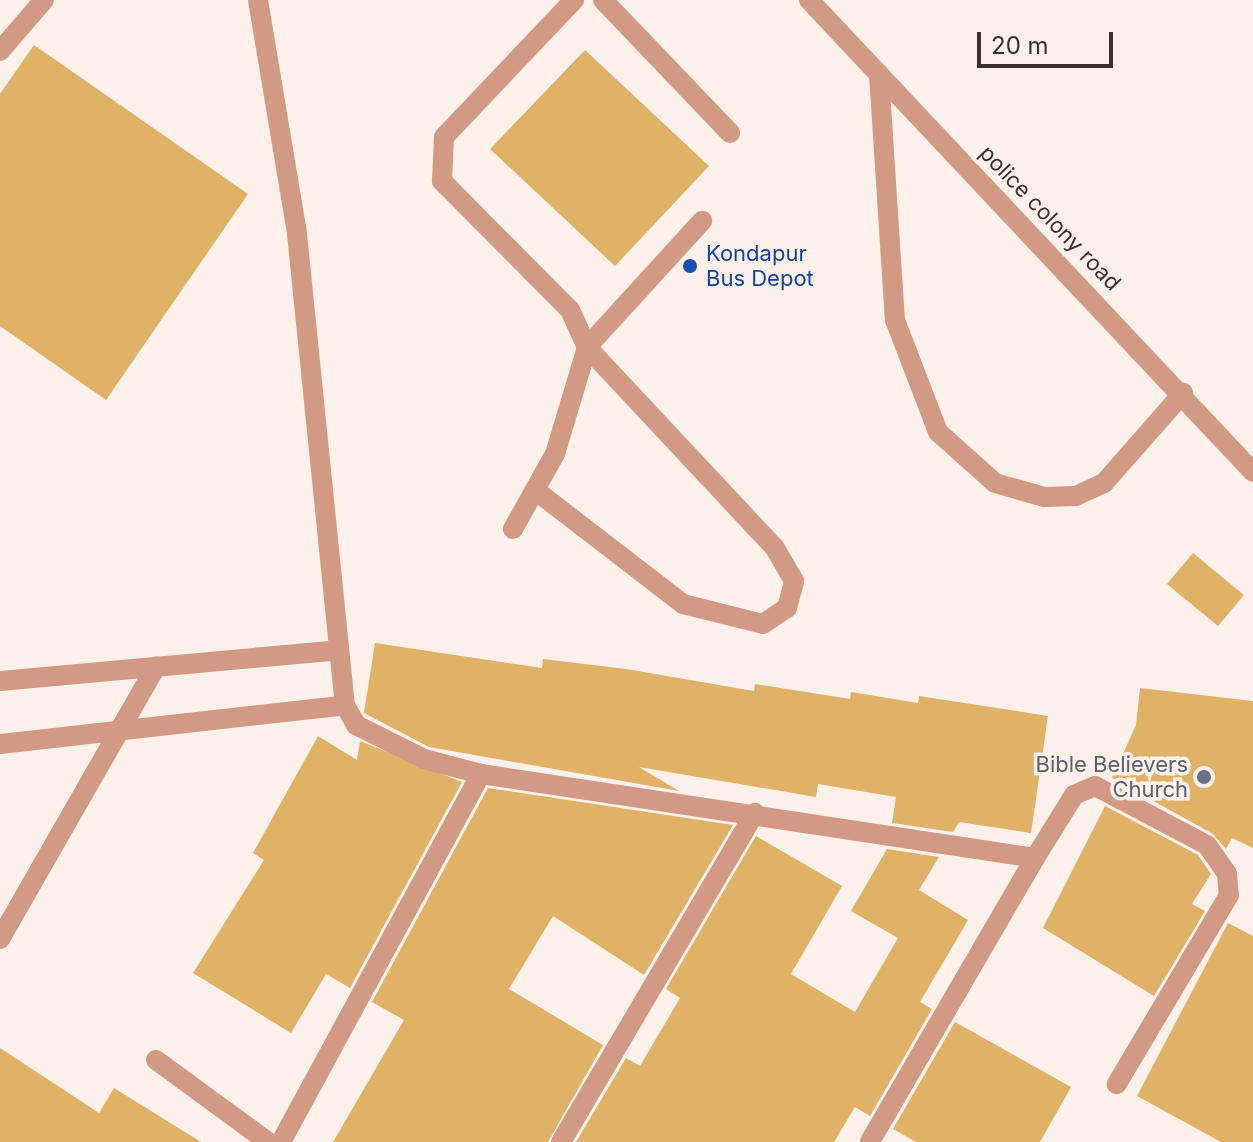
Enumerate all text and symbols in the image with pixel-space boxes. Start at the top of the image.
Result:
scale bar [981,16,1117,66]
text: 20 m [991,31,1049,60]
street label: police colony road [974,140,1126,296]
place label: Kondapur Bus Depot [706,240,814,292]
marker: Kondapur Bus Depot [681,257,699,275]
place label: Bible Believers Church [1036,751,1188,802]
marker: Bible Believers Church [1195,768,1213,786]

